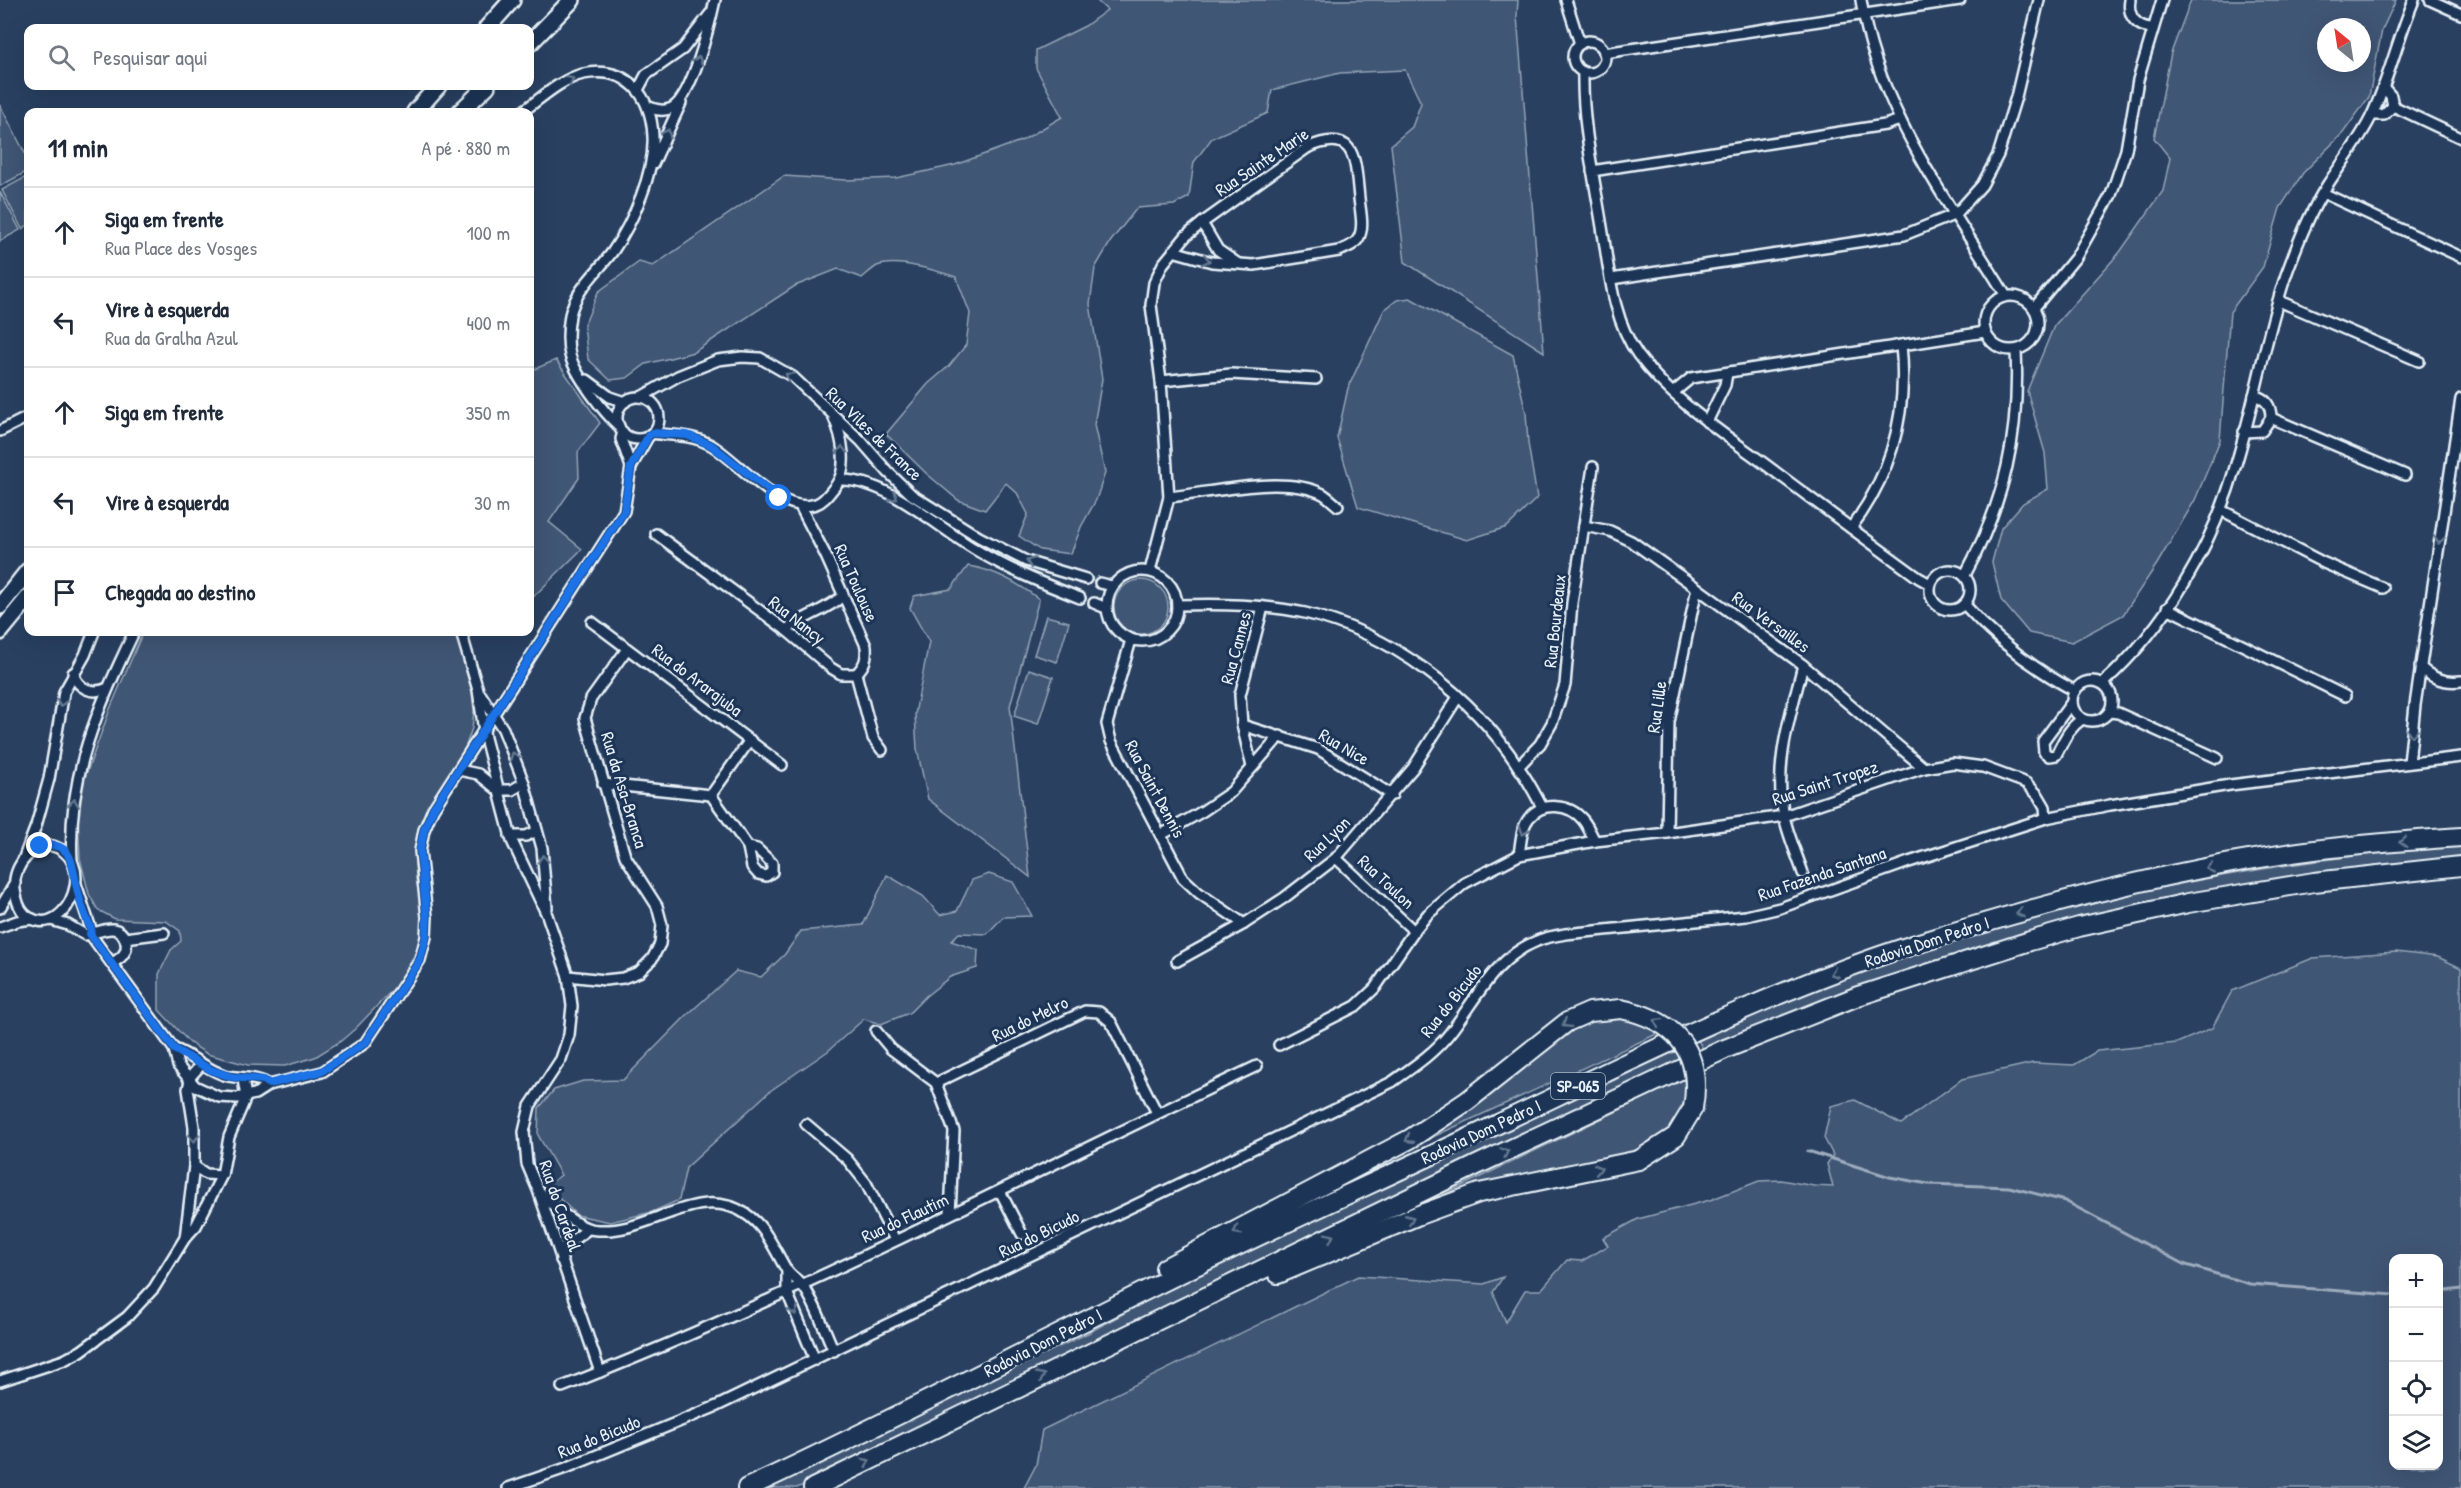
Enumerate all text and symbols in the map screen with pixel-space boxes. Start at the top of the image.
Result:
north arrow [2317,18,2371,72]
search box [24,24,534,90]
icon: search [45,41,78,74]
text: Pesquisar aqui [93,42,208,72]
one-way arrow [690,56,703,66]
one-way arrow [564,76,575,88]
street label: Rua Sainte Marie [1210,121,1313,202]
one-way arrow [660,129,672,140]
text: 11 min [48,130,108,165]
text: A pé · 880 m [421,134,510,161]
text: Siga em frente [105,204,224,234]
icon: ahead [48,216,81,249]
text: 100 m [467,219,510,246]
text: Rua Place des Vosges [105,234,257,261]
one-way arrow [1201,252,1211,265]
text: Vire à esquerda [105,294,229,324]
icon: left [48,306,81,339]
text: 400 m [466,309,510,336]
text: Rua da Gralha Azul [105,324,238,351]
one-way arrow [785,372,796,383]
street label: Rua Viles de France [821,381,928,486]
icon: ahead [48,396,81,429]
text: Siga em frente [105,397,224,427]
text: 350 m [465,399,510,426]
one-way arrow [835,446,848,455]
route start [765,484,791,510]
icon: left [48,486,81,519]
text: Vire à esquerda [105,487,229,517]
text: 30 m [474,489,510,516]
one-way arrow [888,490,898,502]
one-way arrow [2434,536,2446,545]
street label: Rua Toulouse [828,540,885,626]
one-way arrow [1025,556,1036,569]
street label: Rua Bourdeaux [1537,573,1572,669]
icon: arrive [48,576,81,609]
text: Chegada ao destino [105,577,255,607]
street label: Rua Versailles [1727,585,1815,658]
street label: Rua Nancy [764,589,831,650]
street label: Rua Cannes [1214,609,1257,687]
street label: Rua do Ararajuba [647,637,748,722]
street label: Rua Lille [1640,679,1673,735]
one-way arrow [55,698,68,708]
street label: Rua Nice [1314,722,1374,771]
street label: Rua da Asa-Branca [595,729,654,851]
one-way arrow [2406,729,2419,738]
street label: Rua Saint Dennis [1119,736,1192,842]
one-way arrow [508,751,521,762]
street label: Rua Saint Tropez [1769,754,1881,811]
one-way arrow [67,798,79,807]
street label: Rua Lyon [1298,810,1356,867]
one-way arrow [1519,825,1531,836]
route end [26,832,52,858]
one-way arrow [2398,835,2407,848]
street label: Rua Fazenda Santana [1755,840,1889,907]
street label: Rua Toulon [1352,849,1420,915]
one-way arrow [537,855,550,864]
one-way arrow [2205,861,2215,874]
one-way arrow [2015,906,2026,918]
street label: Rodovia Dom Pedro I [1861,910,1992,973]
street label: Rua do Bicudo [1414,959,1487,1043]
one-way arrow [1829,965,1840,978]
street label: Rua do Melro [988,989,1072,1048]
one-way arrow [1561,1016,1572,1027]
one-way arrow [1654,1018,1664,1029]
road number: SP-065 [1551,1073,1605,1099]
street label: Rodovia Dom Pedro I [1417,1093,1545,1170]
one-way arrow [1405,1132,1415,1144]
one-way arrow [188,1134,201,1143]
one-way arrow [1499,1147,1510,1159]
street label: Rua do Cardeal [533,1157,588,1255]
one-way arrow [1593,1163,1603,1176]
street label: Rua do Flautim [857,1187,952,1249]
street label: Rua do Bicudo [994,1203,1083,1264]
one-way arrow [1404,1214,1415,1226]
one-way arrow [1232,1224,1243,1235]
one-way arrow [1323,1232,1334,1244]
map controls [2389,1254,2443,1470]
button: + [2389,1254,2443,1308]
street label: Rodovia Dom Pedro I [979,1302,1106,1383]
one-way arrow [787,1305,799,1316]
button: − [2389,1308,2443,1362]
button: locate [2389,1362,2443,1416]
one-way arrow [1035,1372,1046,1384]
street label: Rua do Bicudo [554,1409,644,1464]
button: layers [2389,1416,2443,1470]
one-way arrow [859,1458,870,1469]

